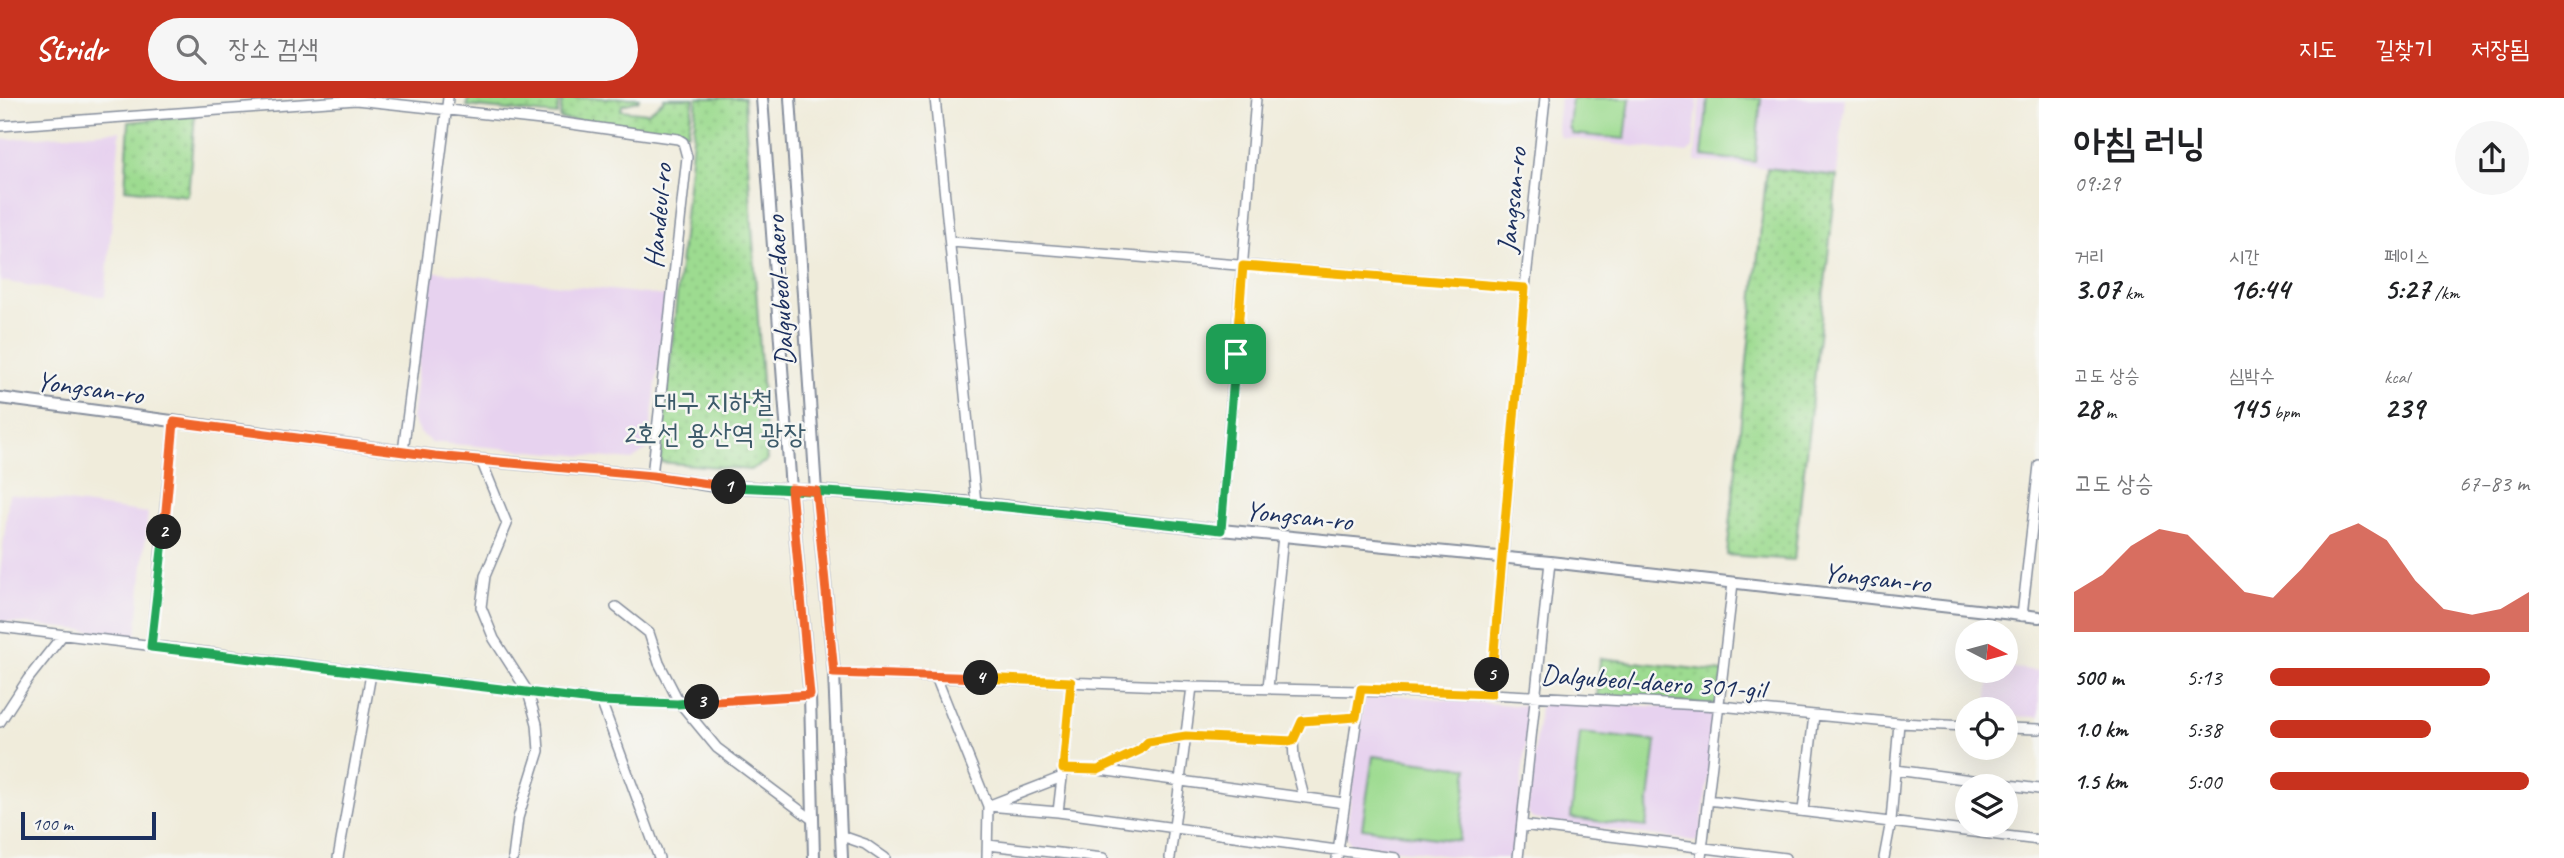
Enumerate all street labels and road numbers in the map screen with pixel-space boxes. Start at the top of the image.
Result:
street label: Jangsan-ro [1488,144,1535,256]
street label: Handeul-ro [635,160,680,270]
street label: Dalgubeol-daero [757,212,802,367]
street label: Yongsan-ro [34,363,148,413]
street label: Yongsan-ro [1244,492,1356,539]
street label: Yongsan-ro [1822,554,1934,601]
street label: Dalgubeol-daero 301-gil [1540,656,1771,707]

